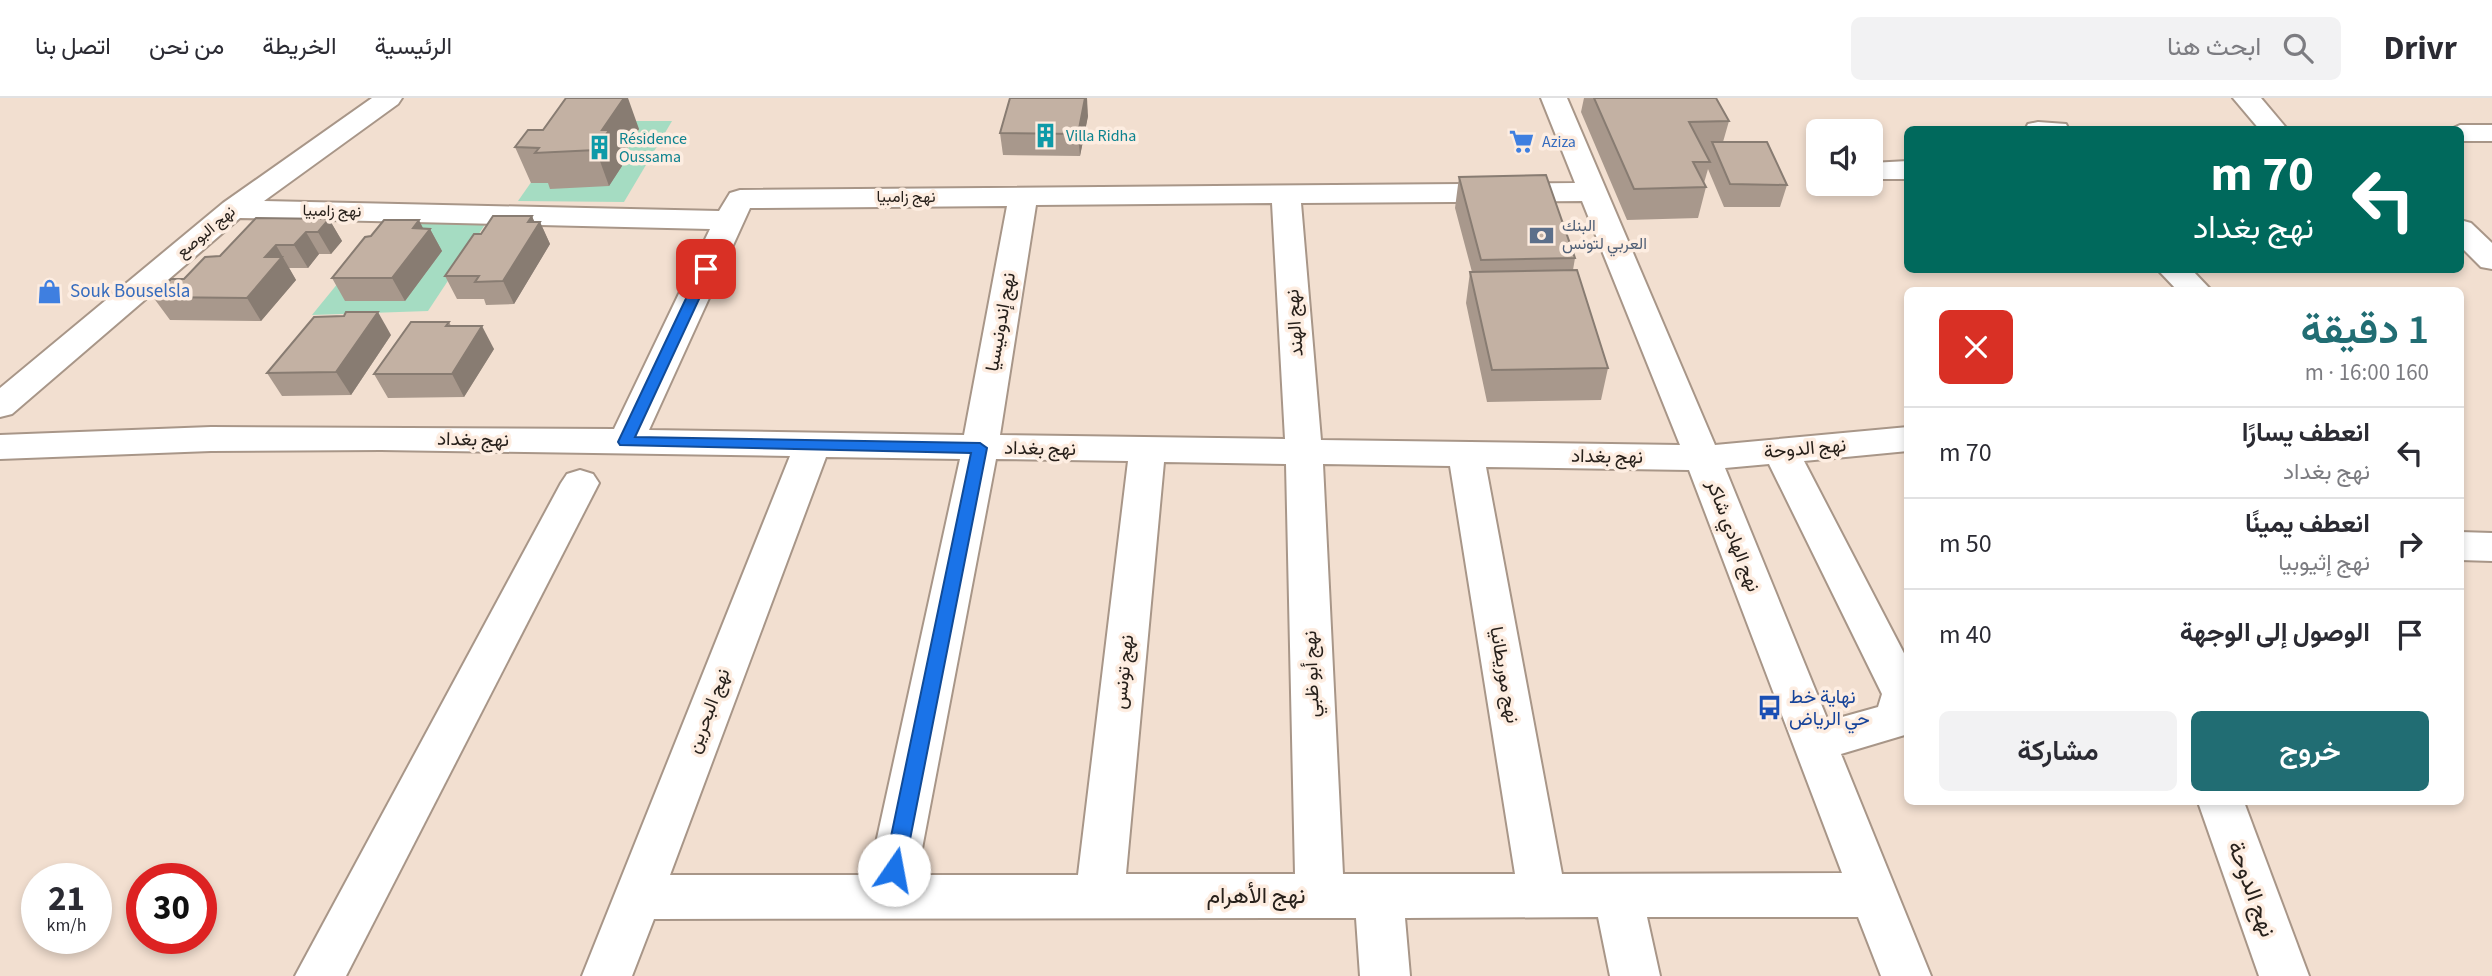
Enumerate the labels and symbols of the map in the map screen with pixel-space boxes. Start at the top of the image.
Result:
building icon: Villa Ridha [1032,122,1060,150]
place label: Villa Ridha [1066,125,1136,147]
place label: Résidence Oussama [619,128,687,168]
supermarket icon: Aziza [1508,128,1536,156]
place label: Aziza [1542,131,1576,153]
building icon: Résidence Oussama [585,134,613,162]
street label: نهج زامبيا [877,186,935,208]
street label: نهج زامبيا [302,199,362,223]
street label: نهج البوصع [172,201,240,263]
place label: البنك العربي لتونس [1562,215,1647,257]
bank icon: البنك العربي لتونس [1528,221,1556,249]
pin [676,239,736,299]
street label: نهج إندونيسيا [979,270,1023,374]
shop icon: Souk Bouselsla [36,277,64,305]
place label: Souk Bouselsla [70,278,190,305]
street label: نهج الهند [1279,288,1311,358]
street label: نهج بغداد [437,426,509,454]
street label: نهج الدوحة [1763,432,1847,466]
street label: نهج بغداد [1004,435,1076,463]
street label: نهج بغداد [1571,443,1643,471]
street label: نهج الهادي شاكر [1698,475,1767,596]
street label: نهج موريطانيا [1482,624,1526,726]
street label: نهج أبو ظبي [1297,630,1328,718]
street label: نهج تونس [1107,633,1141,711]
street label: نهج البحرين [680,665,738,757]
place label: نهاية خط حي الرياض [1789,684,1870,734]
bus stop icon: نهاية خط حي الرياض [1755,694,1783,722]
position arrow [857,833,931,907]
street label: نهج الدوحة [2219,836,2285,942]
speed limit sign: 30 [126,863,217,954]
street label: نهج الأهرام [1206,879,1306,912]

